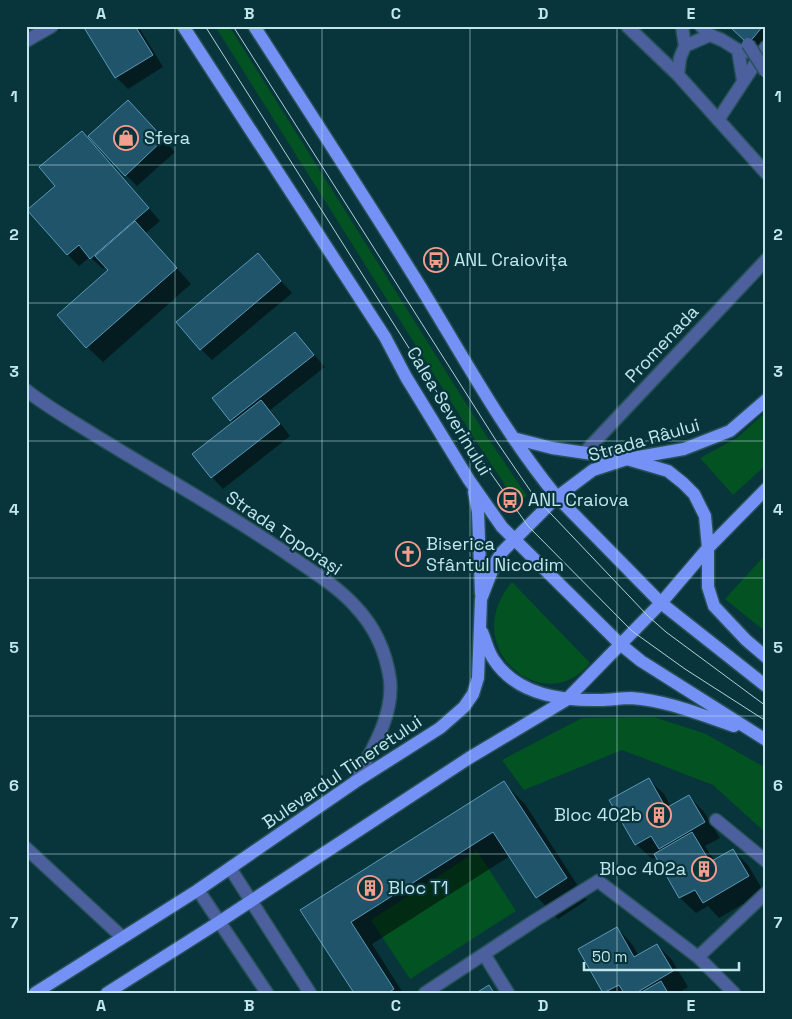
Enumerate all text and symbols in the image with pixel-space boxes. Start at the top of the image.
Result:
text: A [96,3,106,24]
text: B [244,3,254,24]
text: C [391,3,401,24]
text: D [538,3,548,24]
text: E [687,3,696,24]
text: 1 [10,86,18,107]
text: 1 [774,86,782,107]
shop icon: Sfera [113,125,139,151]
place label: Sfera [144,126,190,149]
text: 2 [9,224,19,245]
text: 2 [773,224,783,245]
bus stop icon: ANL Craiovița [423,247,449,273]
place label: ANL Craiovița [454,248,568,271]
street label: Promenada [620,300,703,387]
street label: Calea Severinului [402,342,497,479]
text: 3 [9,361,19,382]
text: 3 [773,361,783,382]
street label: Strada Râului [586,413,702,466]
street label: Strada Toporași [222,485,347,580]
bus stop icon: ANL Craiova [497,487,523,513]
place label: ANL Craiova [528,488,629,511]
text: 4 [9,499,19,520]
text: 4 [773,499,783,520]
place label: Biserica Sfântul Nicodim [426,532,564,576]
church icon: Biserica Sfântul Nicodim [395,541,421,567]
text: 5 [9,637,19,658]
text: 5 [773,637,783,658]
street label: Bulevardul Tineretului [258,710,426,834]
text: 6 [9,775,19,796]
text: 6 [773,775,783,796]
building icon: Bloc 402b [646,802,672,828]
place label: Bloc 402b [554,803,642,826]
building icon: Bloc 402a [691,856,717,882]
place label: Bloc 402a [599,857,686,880]
building icon: Bloc T1 [357,875,383,901]
place label: Bloc T1 [388,876,448,899]
text: 7 [10,912,19,933]
text: 7 [774,912,783,933]
scale bar [584,939,740,971]
text: 50 m [592,947,627,966]
text: A [96,995,106,1016]
text: B [244,995,254,1016]
text: C [391,995,401,1016]
text: D [538,995,548,1016]
text: E [687,995,696,1016]

